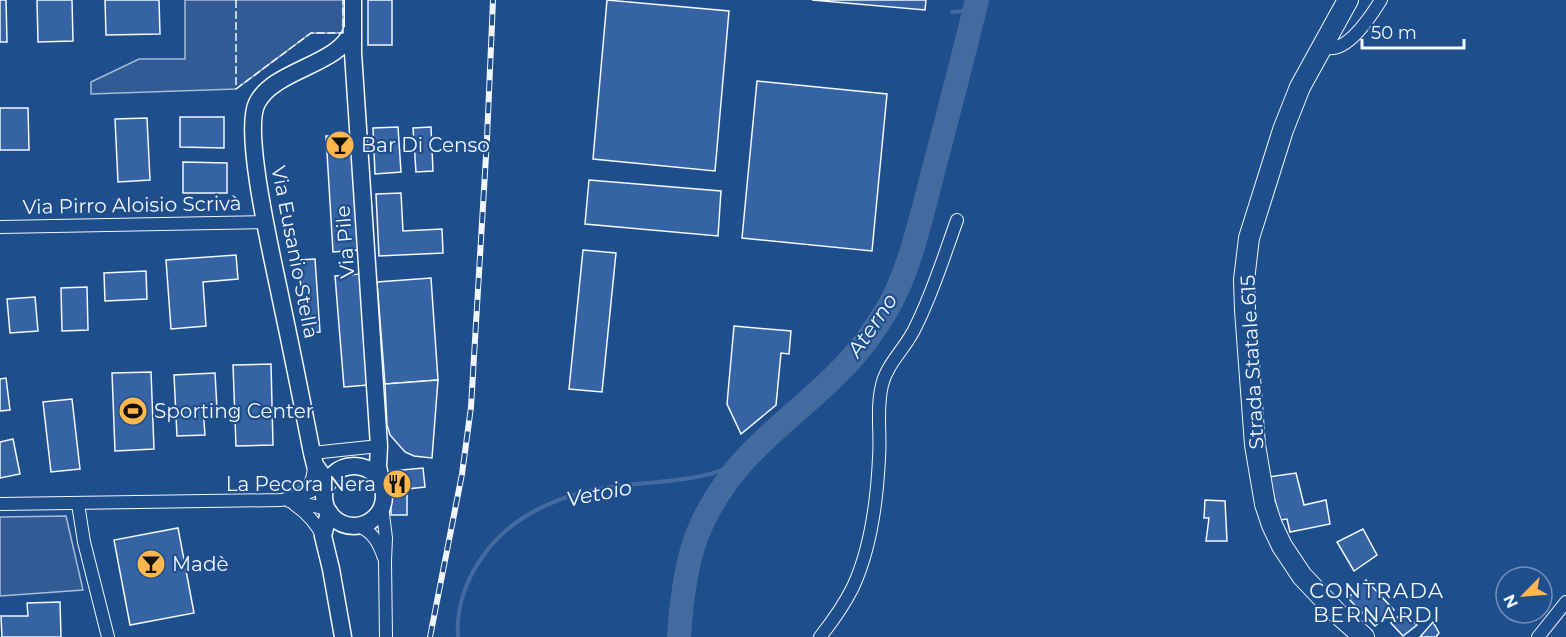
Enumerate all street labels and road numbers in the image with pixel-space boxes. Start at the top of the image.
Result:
street label: Via Eusanio Stella [266,164,324,340]
street label: Via Pirro Aloisio Scrivà [22,191,242,219]
street label: Via Pile [330,205,360,279]
street label: Strada Statale 615 [1235,274,1269,450]

